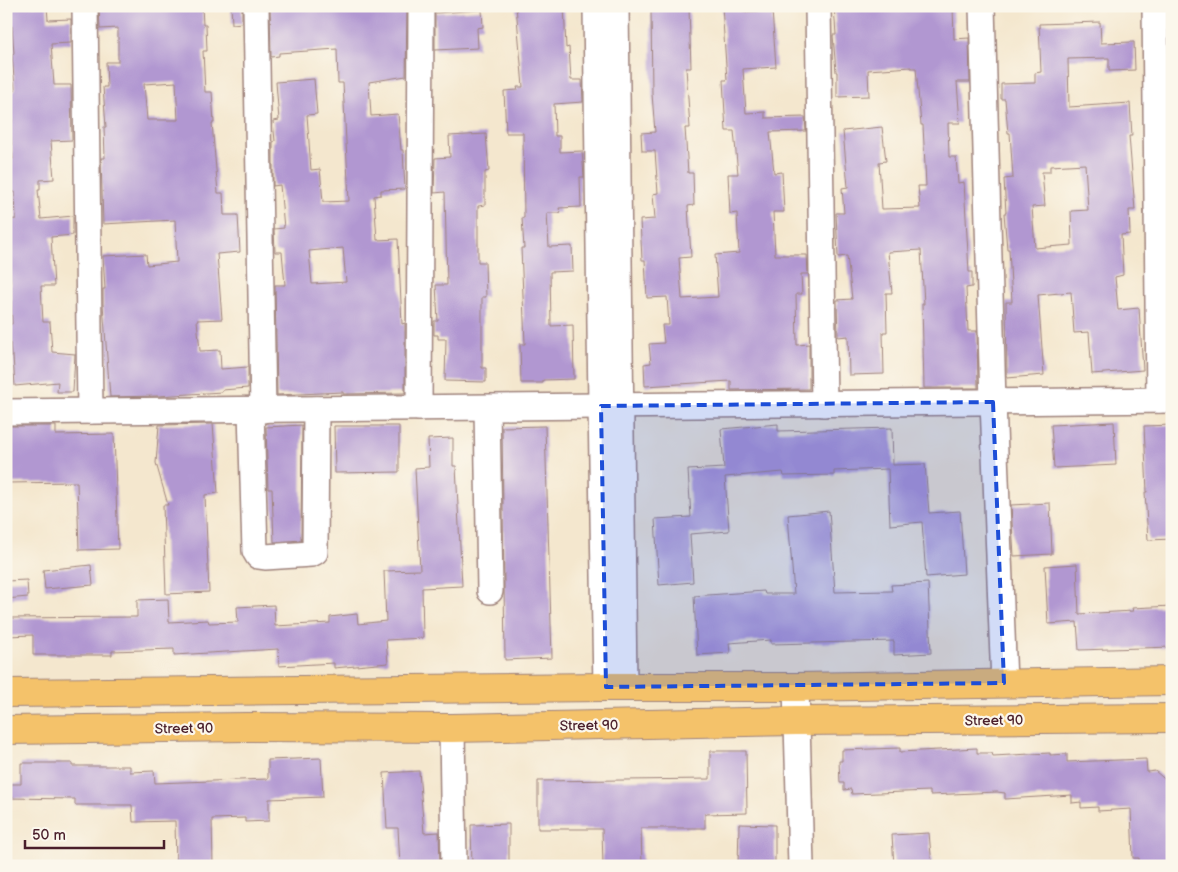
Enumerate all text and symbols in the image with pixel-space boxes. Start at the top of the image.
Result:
street label: Street 90 [965,711,1023,730]
street label: Street 90 [560,716,618,735]
street label: Street 90 [155,719,213,738]
scale bar [25,817,164,849]
text: 50 m [32,826,66,845]

